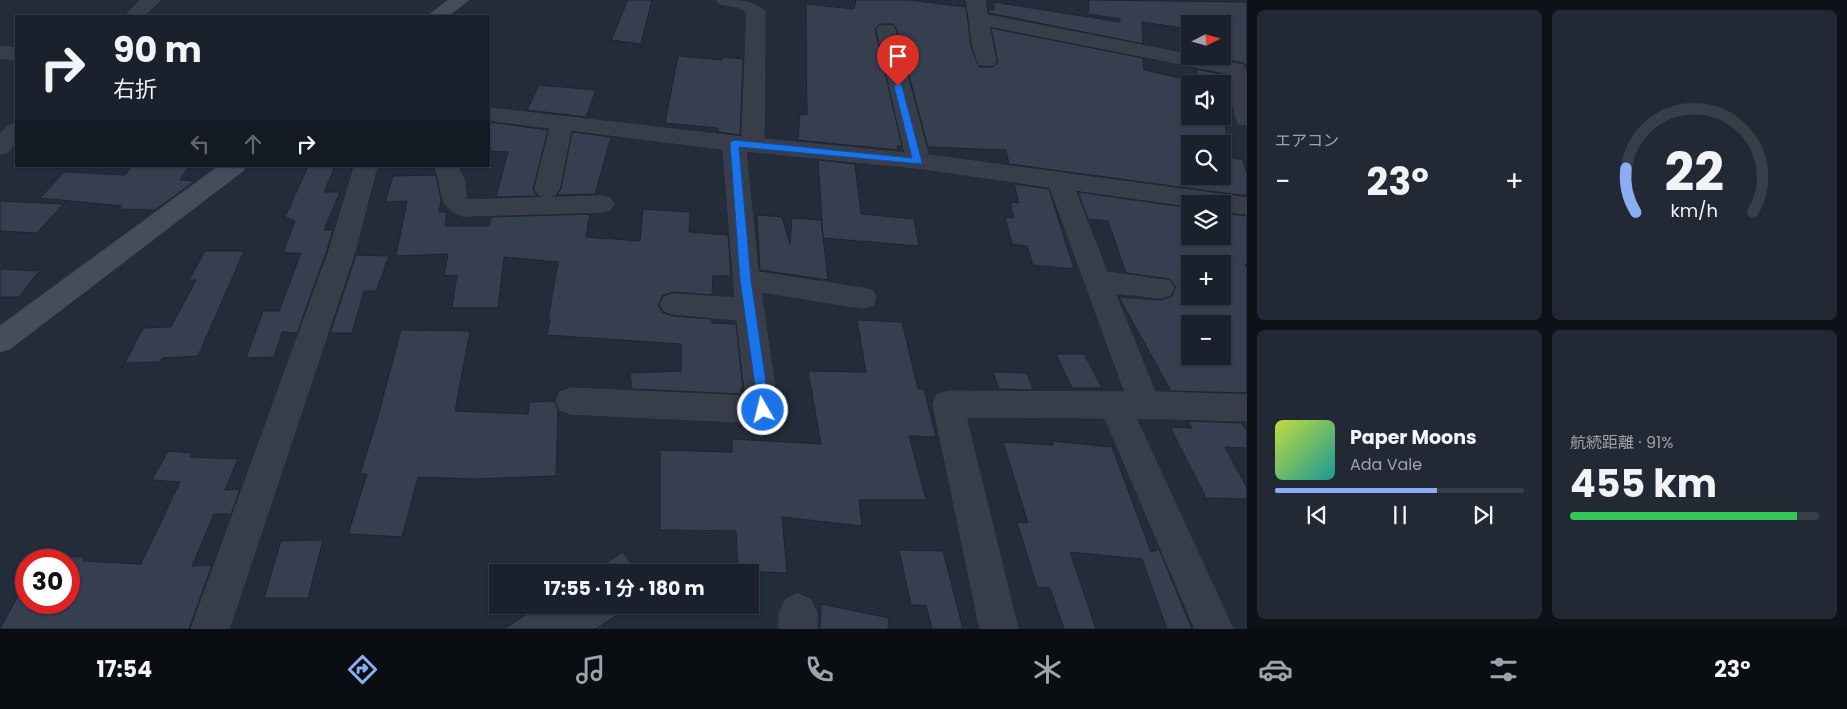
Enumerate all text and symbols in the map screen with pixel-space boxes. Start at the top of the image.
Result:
north arrow [1181,15,1231,65]
map controls [1181,15,1231,365]
text: 90 m [113,25,202,74]
icon: right [30,35,95,100]
pin [877,35,919,86]
icon: arrive [884,42,912,70]
text: 右折 [113,74,157,105]
button: sound [1181,75,1231,125]
text: エアコン [1275,129,1339,152]
icon: left [186,130,214,158]
icon: ahead [239,130,267,158]
icon: right [292,130,320,158]
button: search [1181,135,1231,185]
text: 22 [1665,136,1724,209]
text: 23° [1367,155,1429,208]
text: − [1275,162,1290,201]
text: + [1505,162,1524,201]
button: layers [1181,195,1231,245]
text: km/h [1671,198,1718,223]
button: + [1181,255,1231,305]
button: − [1181,315,1231,365]
position arrow [736,383,788,435]
text: Paper Moons [1350,424,1477,451]
text: 航続距離 · 91% [1570,431,1673,454]
text: Ada Vale [1350,453,1422,476]
text: 455 km [1570,457,1717,510]
icon: previous [1303,501,1331,529]
icon: pause [1386,501,1414,529]
icon: next [1469,501,1497,529]
speed limit sign: 30 [15,549,80,614]
text: 17:55 · 1 分 · 180 m [543,575,705,602]
icon: directions [345,652,380,687]
icon: music [573,652,608,687]
icon: phone [802,652,837,687]
icon: climate [1030,652,1065,687]
icon: car [1258,652,1293,687]
icon: filters [1486,652,1521,687]
text: 17:54 [97,654,152,685]
text: 23° [1714,654,1750,685]

